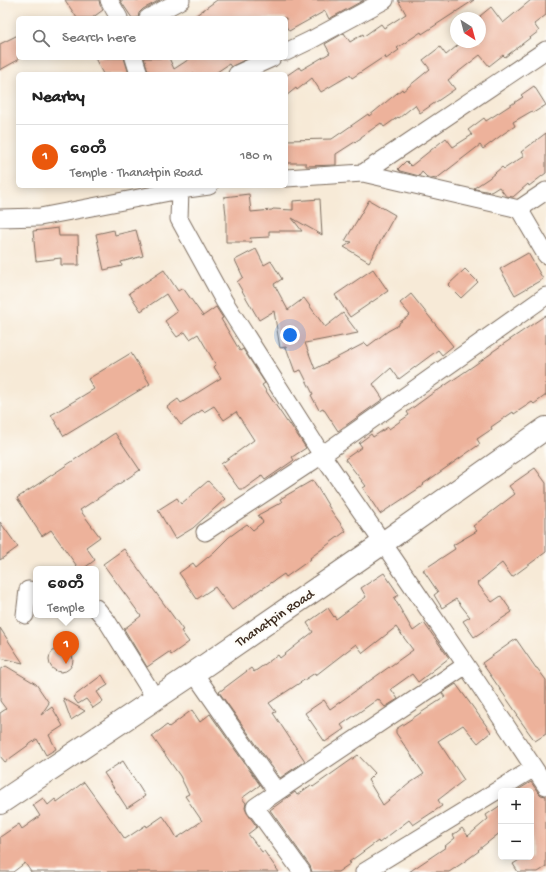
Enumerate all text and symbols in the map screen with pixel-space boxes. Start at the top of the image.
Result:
north arrow [450,12,486,48]
search box [16,16,288,60]
icon: search [30,27,52,49]
text: Search here [62,29,136,47]
text: Nearby [32,88,85,108]
text: စေတီ [70,141,107,159]
text: 1 [42,149,48,164]
text: 180 m [240,149,272,164]
text: Temple · Thanatpin Road [70,166,202,181]
your location [280,325,300,345]
popup [33,566,99,618]
text: စေတီ [48,576,84,594]
street label: Thanatpin Road [232,586,319,652]
text: Temple [48,601,84,616]
pin: 1 [53,631,79,664]
map controls [498,788,534,860]
button: + [498,788,534,824]
button: − [498,824,534,860]

